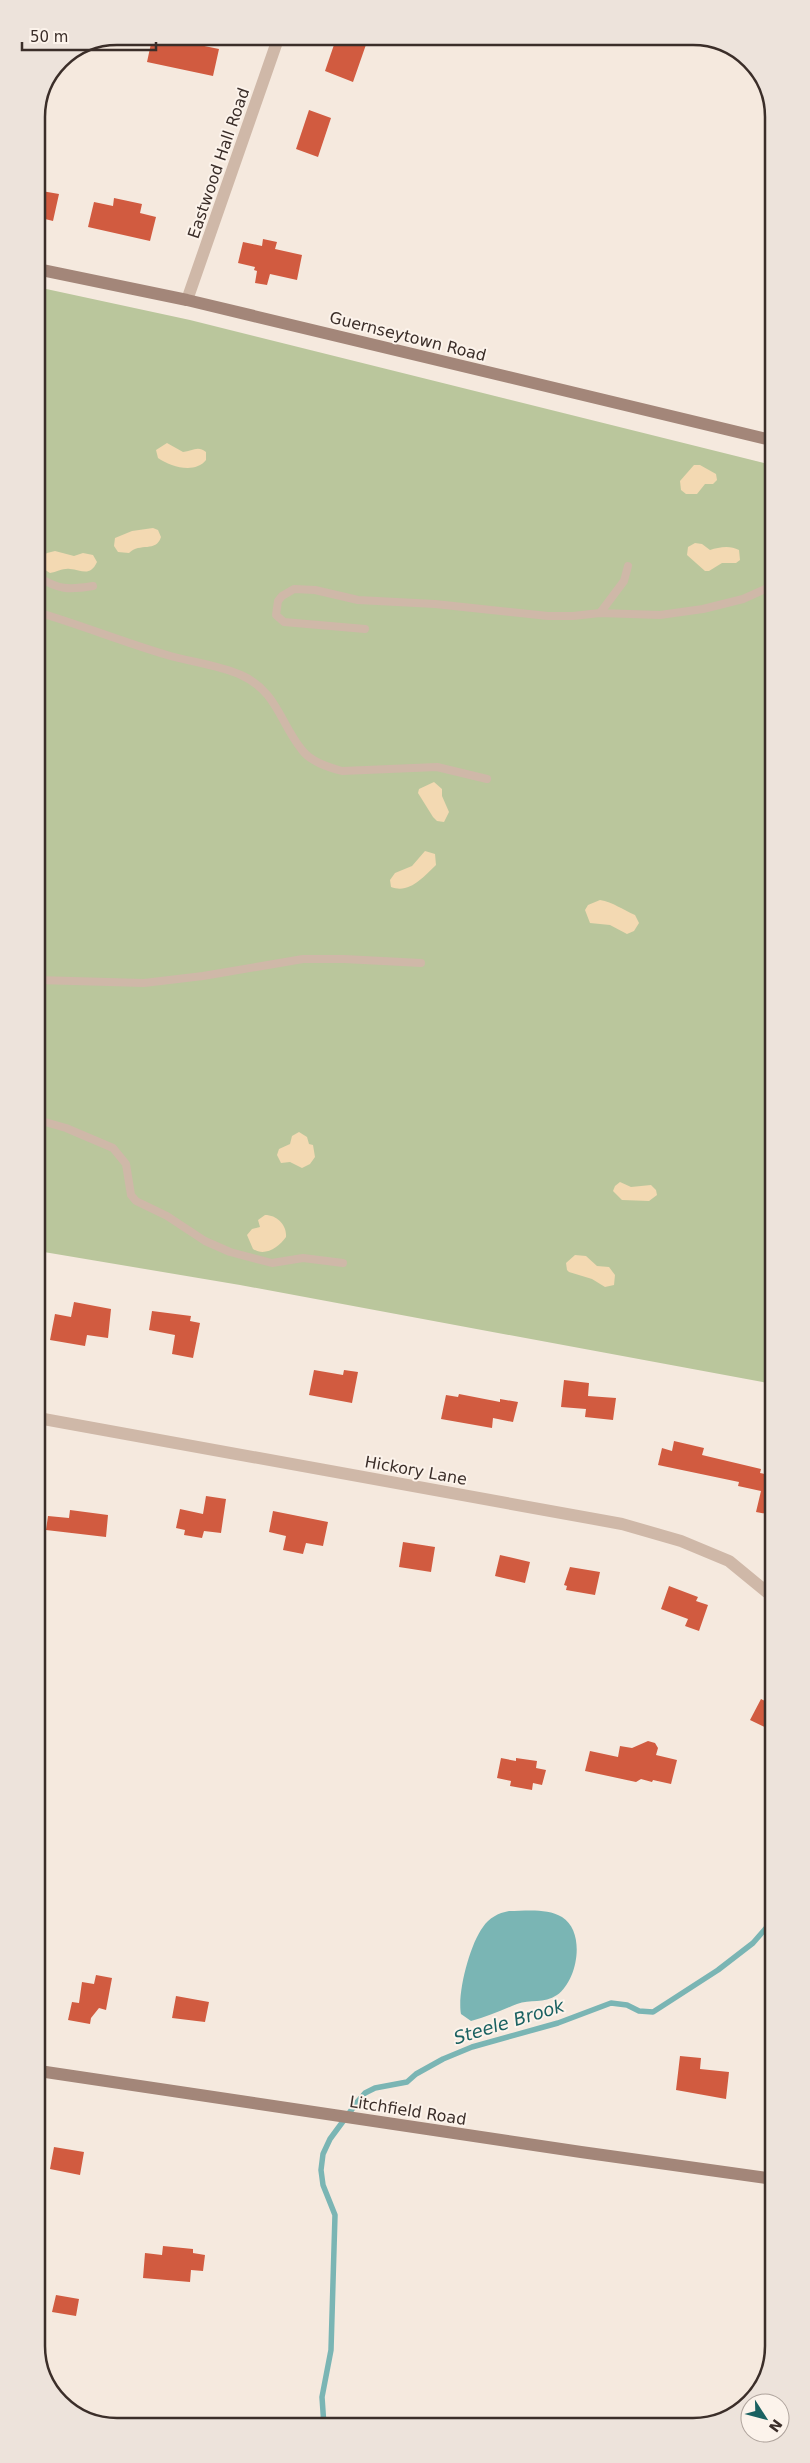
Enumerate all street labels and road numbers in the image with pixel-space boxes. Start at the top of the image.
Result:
street label: Eastwood Hall Road [184,85,253,241]
street label: Guernseytown Road [327,308,488,365]
street label: Hickory Lane [363,1452,469,1489]
street label: Litchfield Road [348,2092,468,2129]

